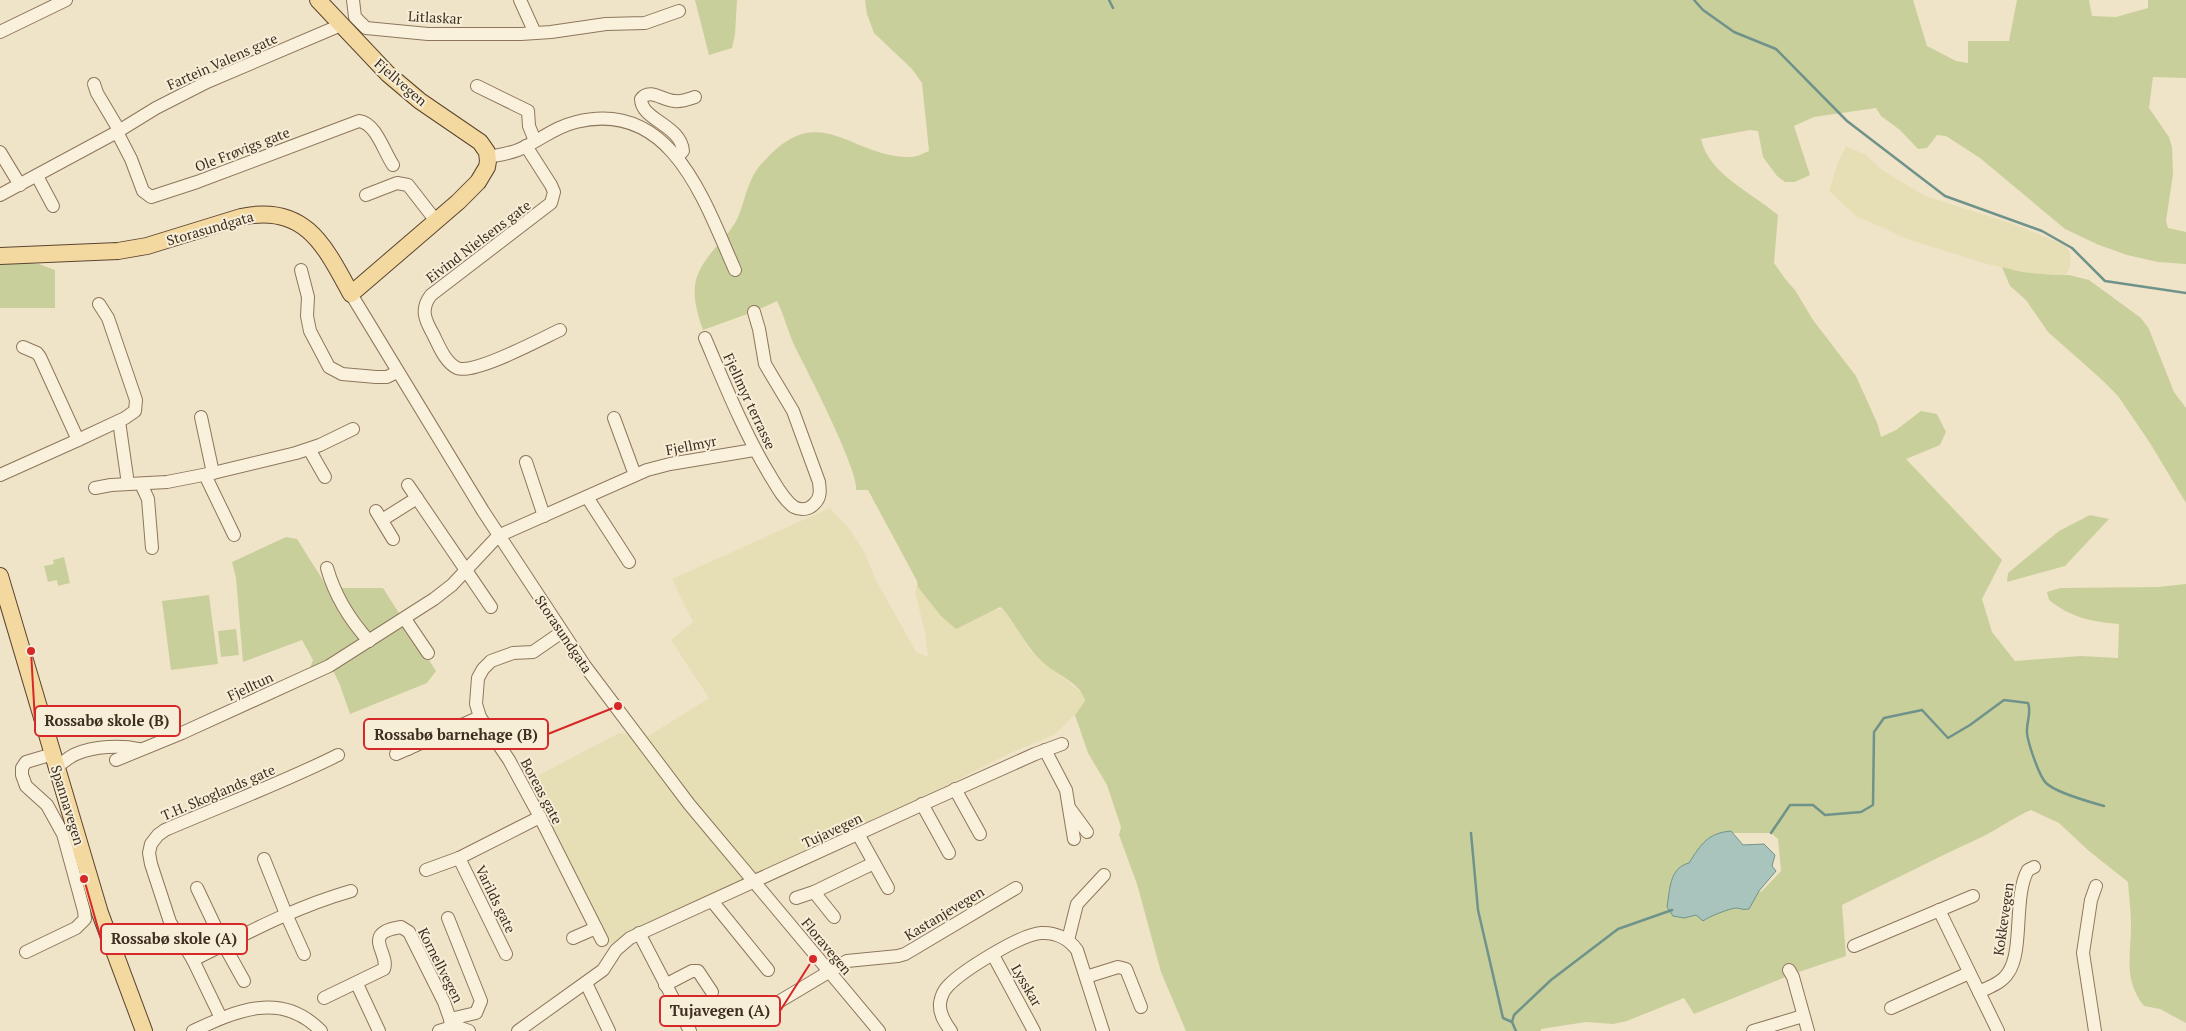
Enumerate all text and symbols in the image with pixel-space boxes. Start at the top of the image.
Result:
street label: Litlaskar [407,6,463,28]
street label: Fartein Valens gate [164,28,280,94]
street label: Fjellvegen [371,54,432,111]
street label: Ole Frøvigs gate [192,122,292,176]
street label: Eivind Nielsens gate [422,195,534,287]
street label: Storasundgata [164,206,256,250]
street label: Fjellmyr terrasse [719,350,781,452]
street label: Fjellmyr [664,431,719,459]
street label: Storasundgata [531,591,597,677]
street label: Fjelltun [224,667,277,705]
callout: Rossabø skole (B) [35,706,180,736]
text: Rossabø skole (B) [45,710,169,730]
callout: Rossabø barnehage (B) [364,719,548,749]
text: Rossabø barnehage (B) [374,724,538,744]
street label: Boreas gate [517,755,567,827]
street label: T.H. Skoglands gate [158,759,278,825]
street label: Spannavegen [47,763,89,848]
street label: Tujavegen [799,808,866,852]
street label: Varilds gate [471,862,521,936]
street label: Kokkevegen [1988,880,2018,957]
street label: Kastanjevegen [900,881,988,944]
street label: Floravegen [798,914,857,979]
callout: Rossabø skole (A) [101,924,247,954]
street label: Kornellvegen [414,924,468,1006]
text: Rossabø skole (A) [111,928,237,948]
street label: Lysskar [1007,960,1047,1010]
callout: Tujavegen (A) [660,996,780,1026]
text: Tujavegen (A) [670,1000,770,1020]

